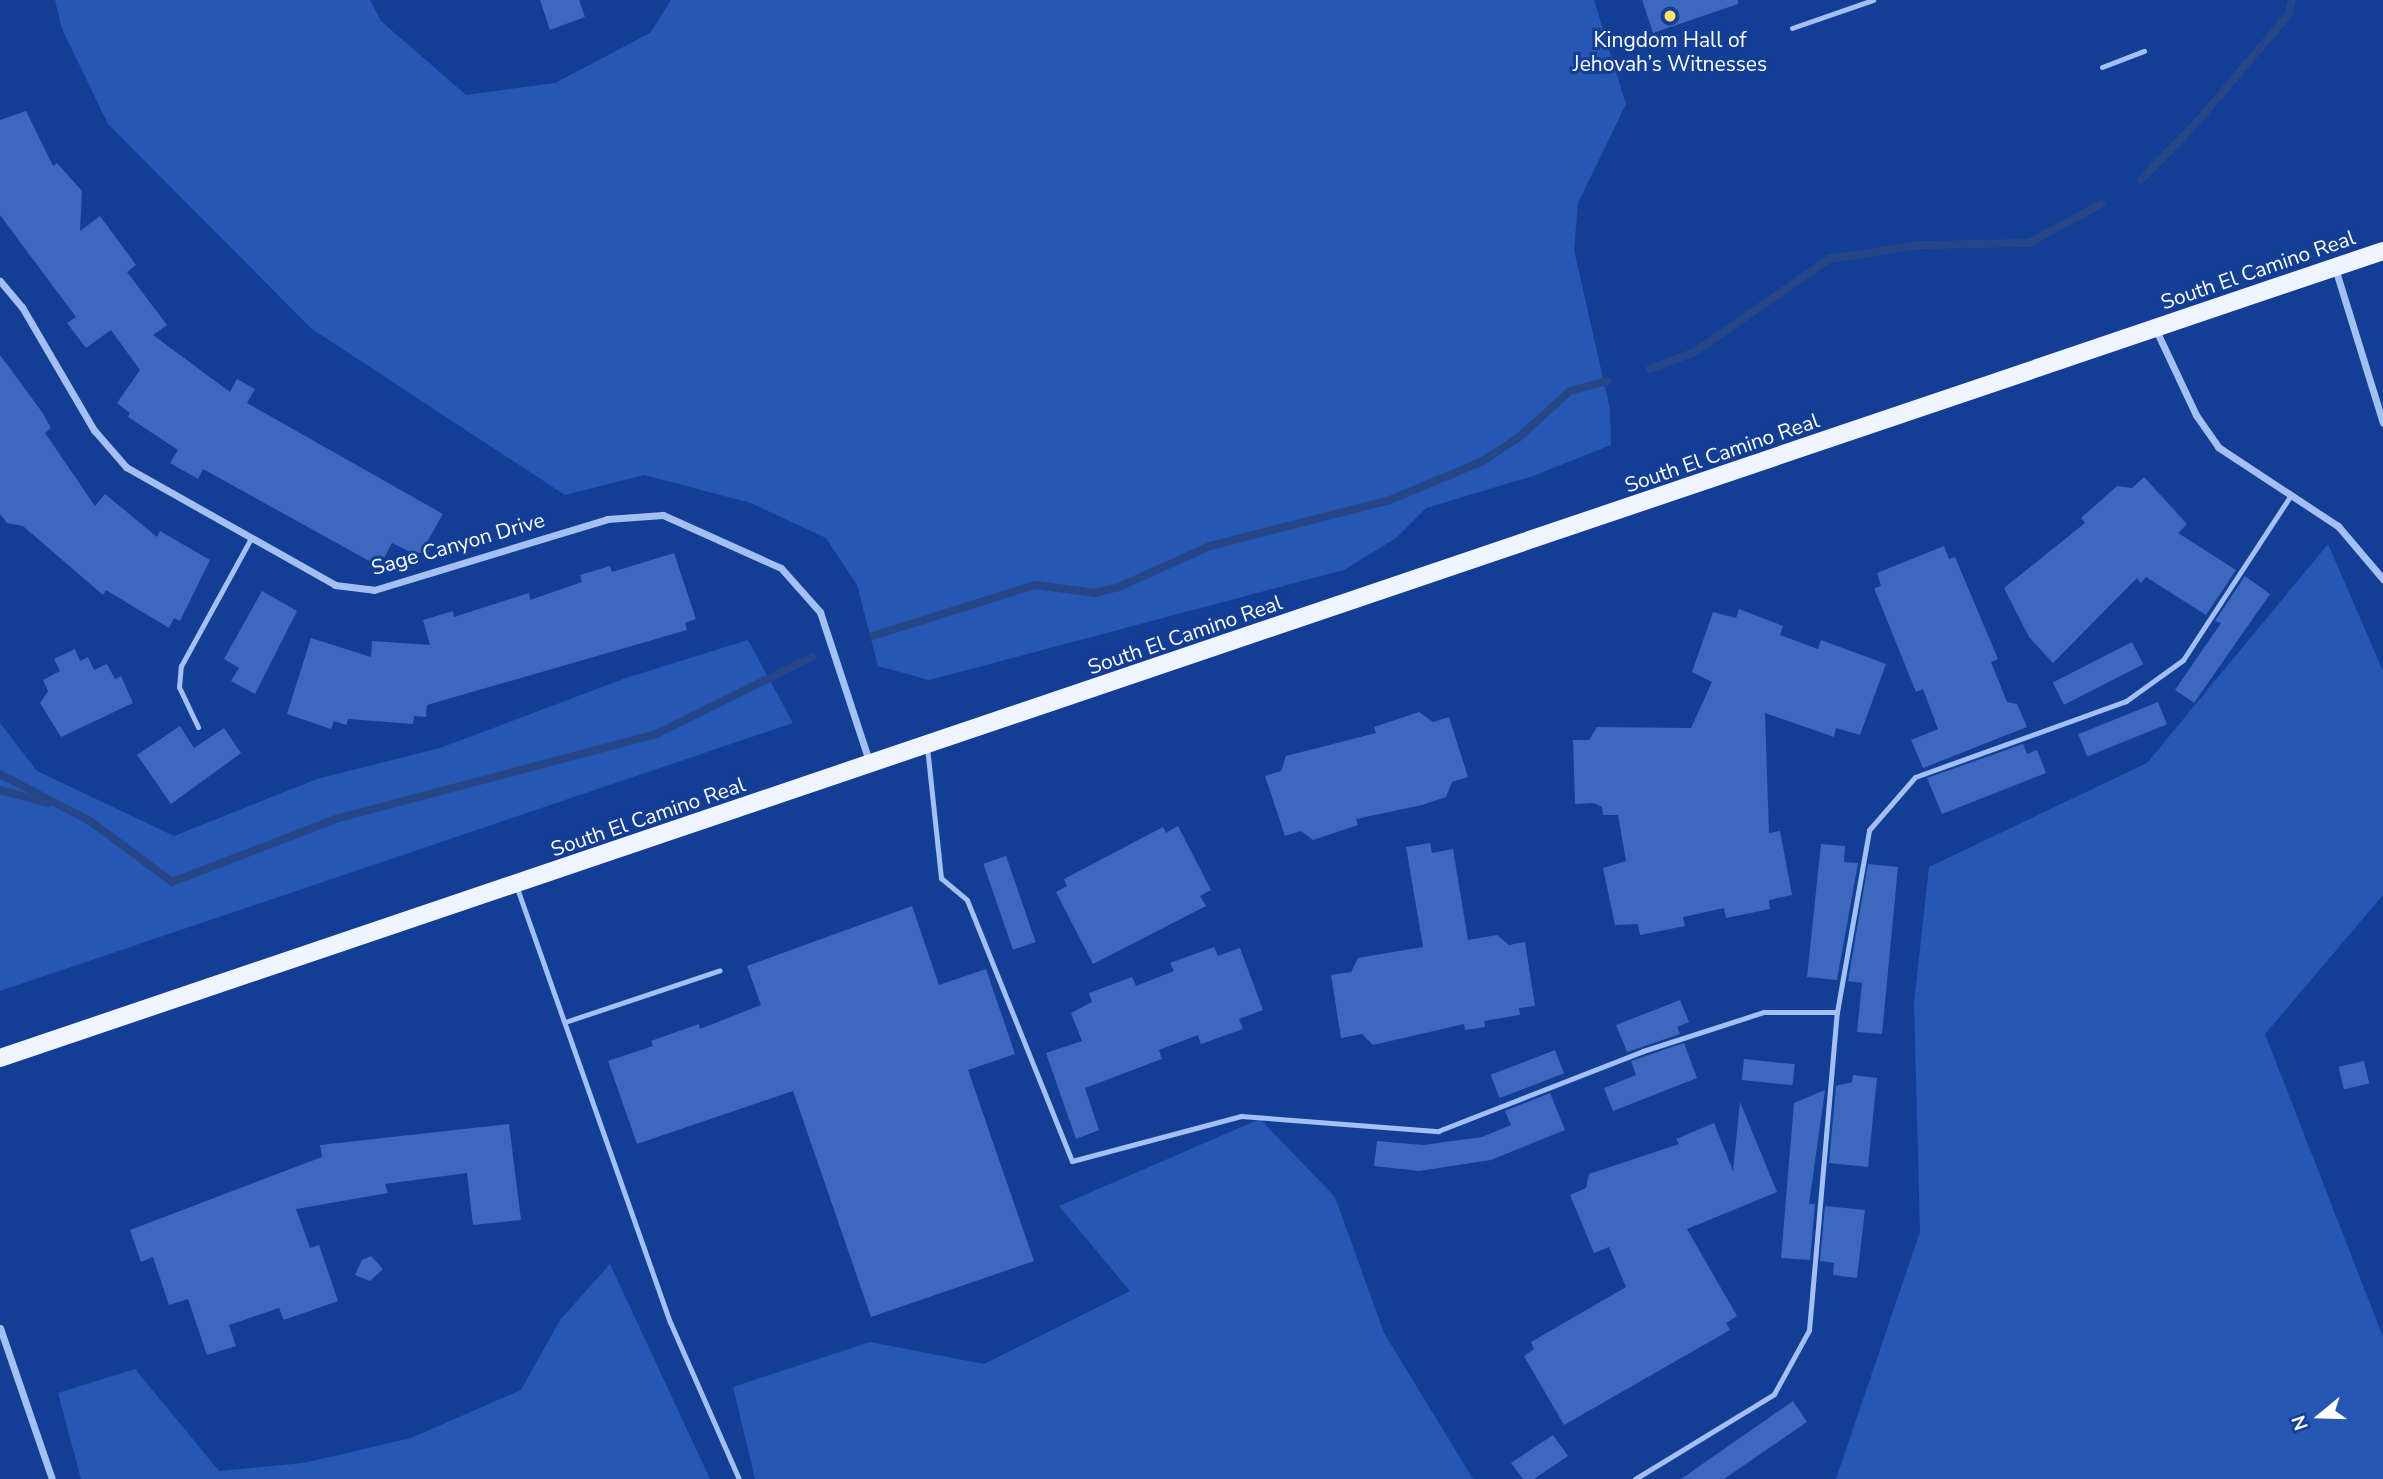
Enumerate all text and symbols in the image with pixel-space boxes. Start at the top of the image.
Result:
marker: Kingdom Hall of Jehovah’s Witnesses [1662,8,1678,24]
place label: Kingdom Hall of Jehovah’s Witnesses [1573,27,1767,77]
street label: South El Camino Real [2157,225,2359,315]
street label: South El Camino Real [1621,408,1823,498]
street label: Sage Canyon Drive [368,507,548,581]
street label: South El Camino Real [1084,590,1286,680]
street label: South El Camino Real [547,772,749,862]
north arrow [2285,1381,2355,1451]
text: N [2286,1412,2315,1434]

